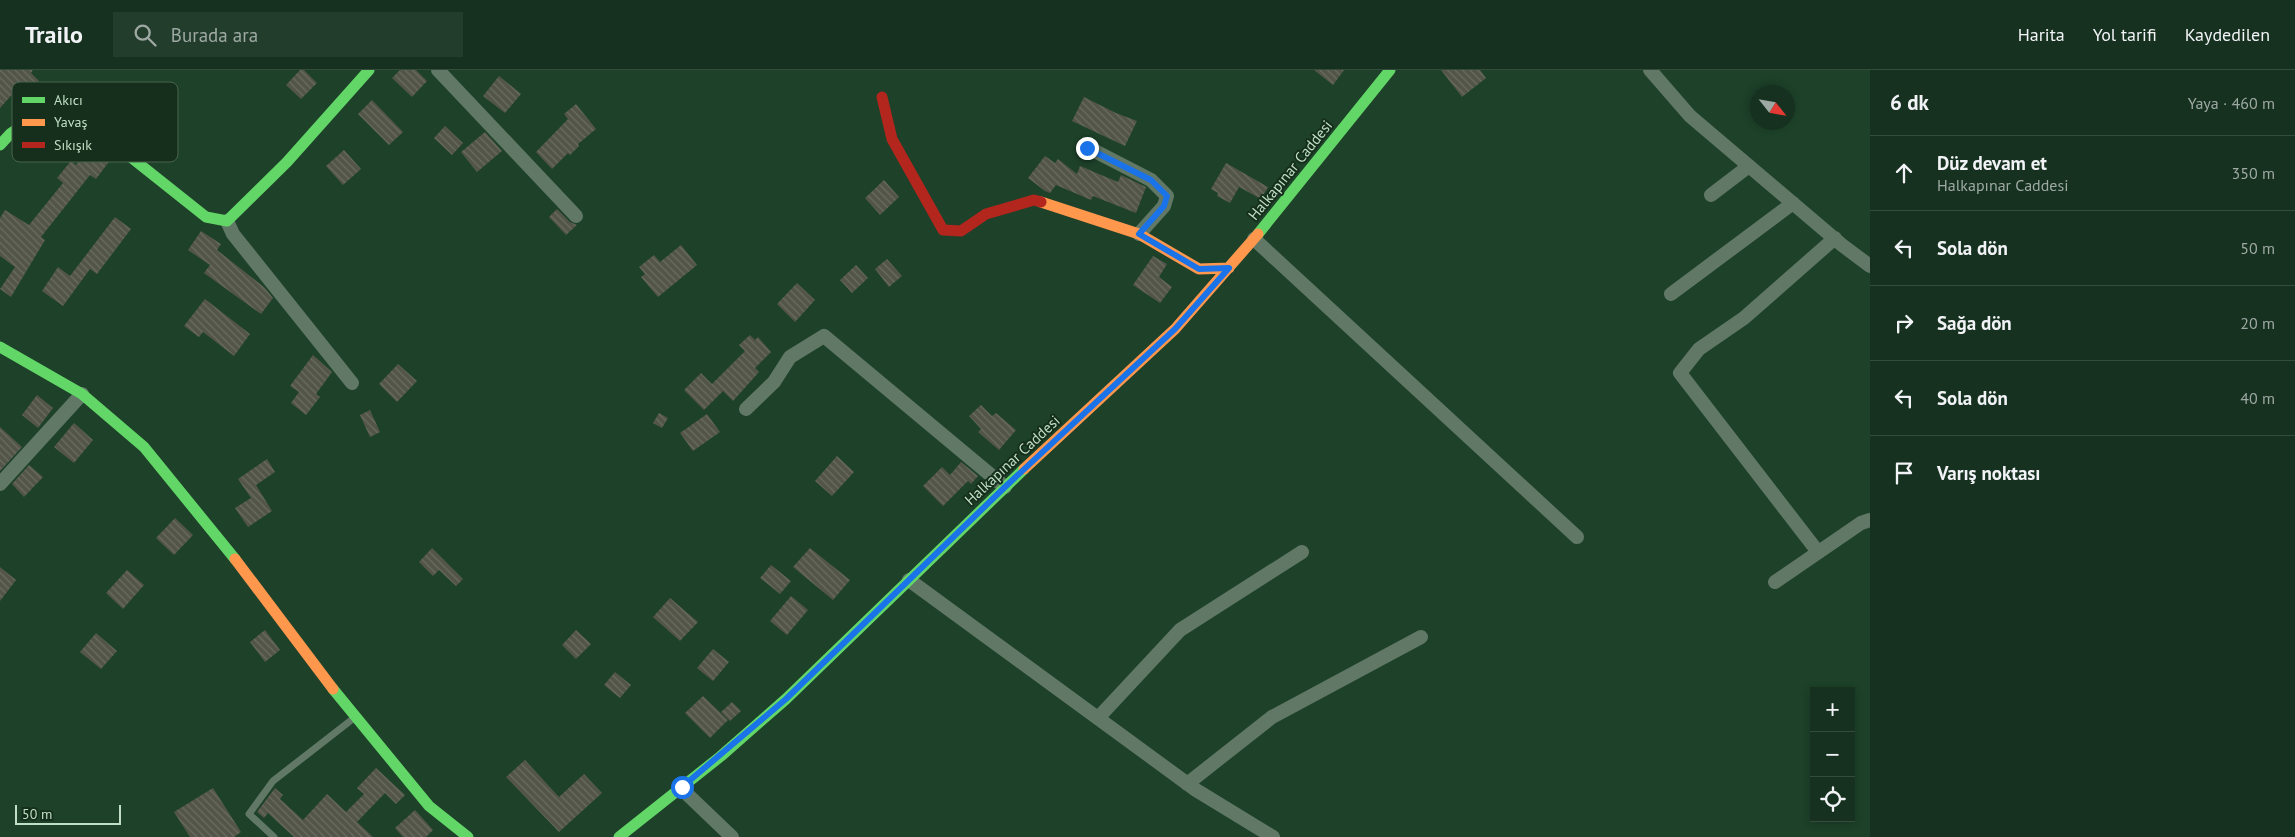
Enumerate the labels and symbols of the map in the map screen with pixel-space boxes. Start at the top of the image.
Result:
legend [12,82,178,162]
north arrow [1750,85,1795,130]
text: Akıcı [54,91,83,109]
text: Yavaş [54,113,87,131]
street label: Halkapınar Caddesi [1244,116,1336,224]
text: Sıkışık [54,136,92,154]
route end [1076,137,1099,160]
street label: Halkapınar Caddesi [960,411,1064,509]
route start [671,776,694,799]
scale bar [15,802,121,825]

